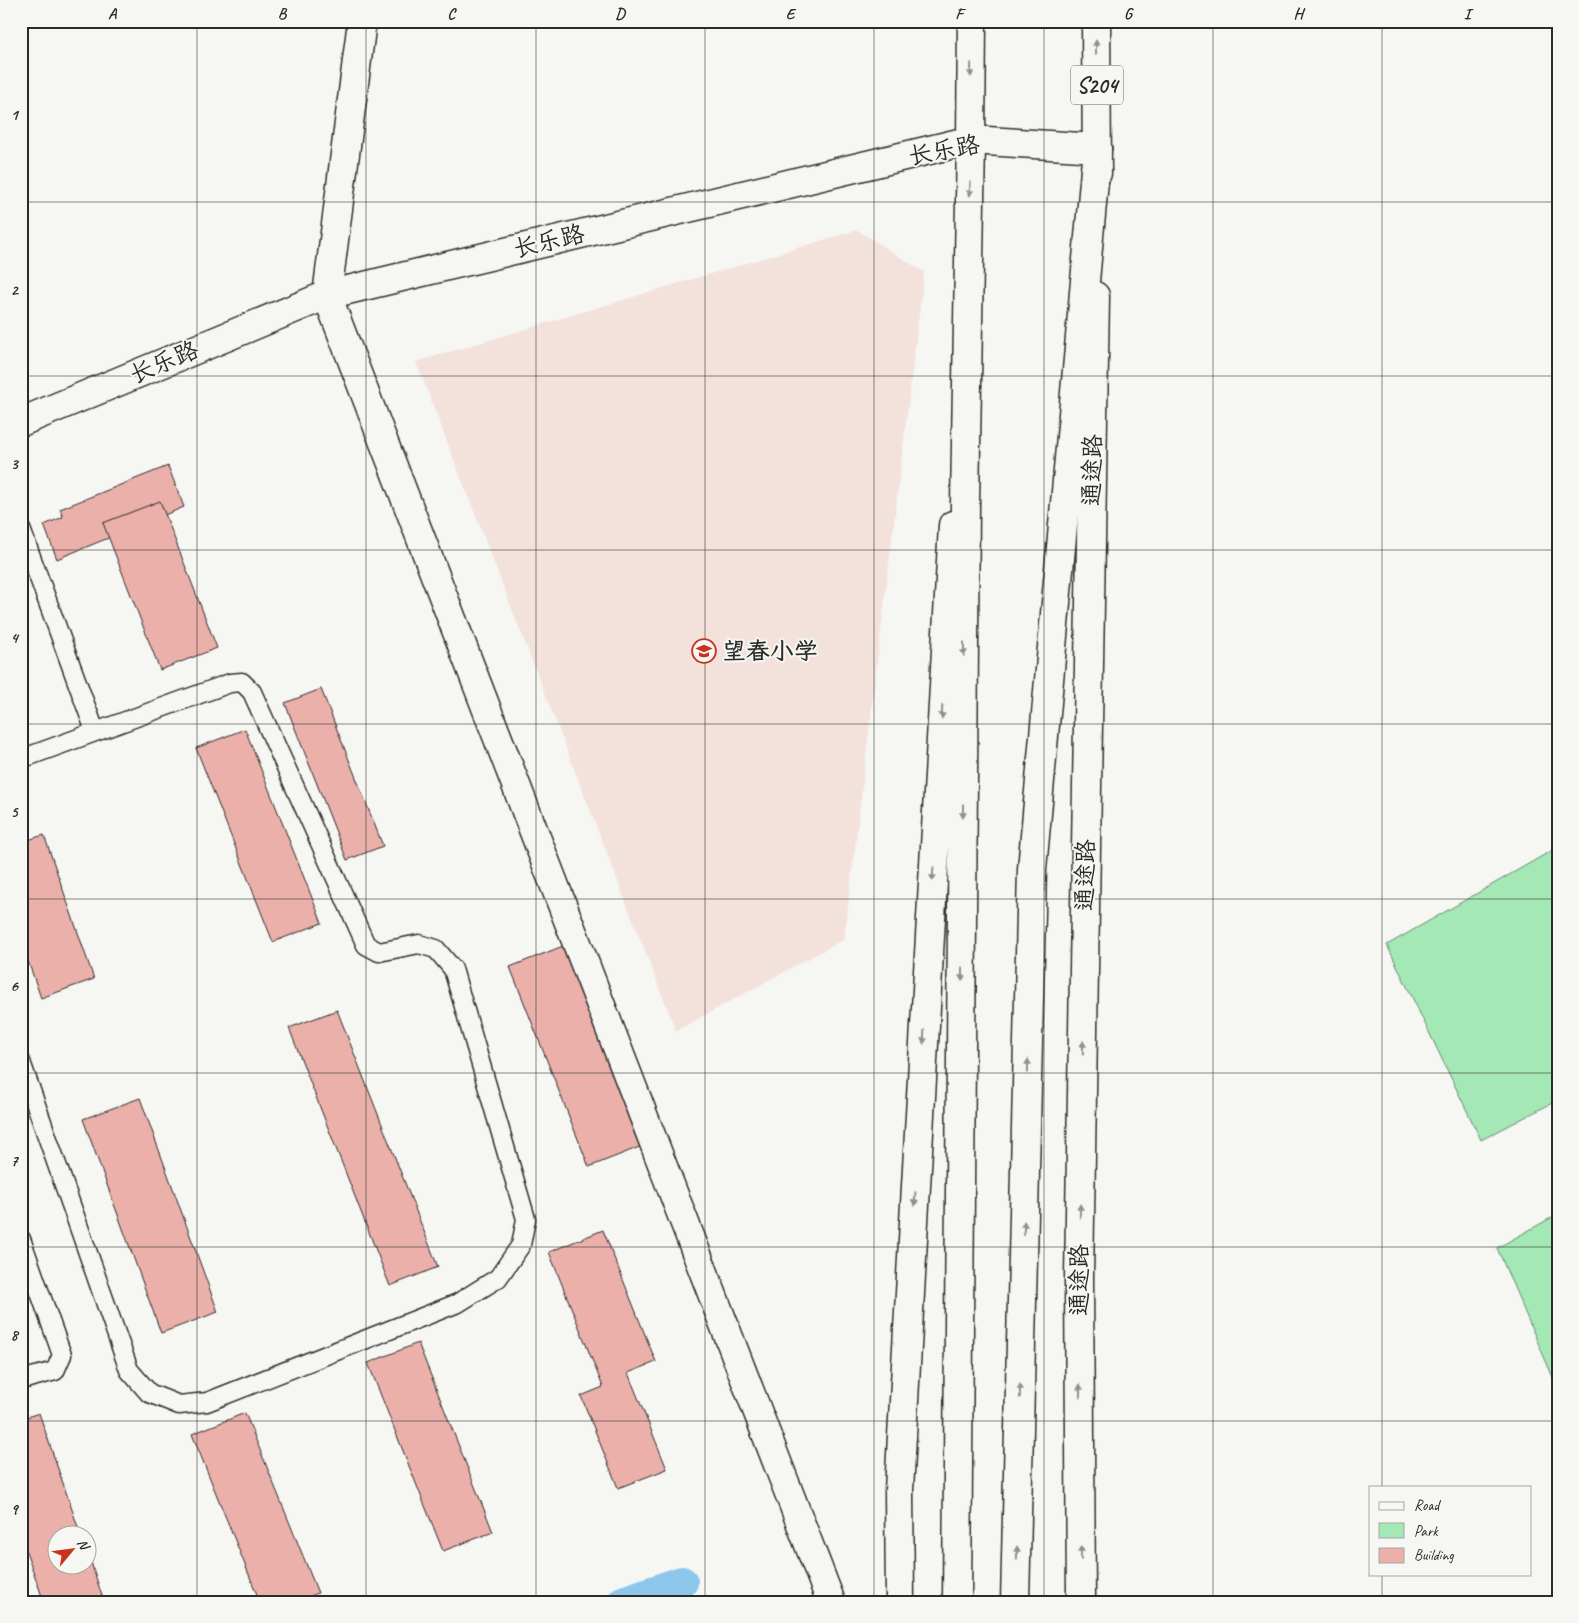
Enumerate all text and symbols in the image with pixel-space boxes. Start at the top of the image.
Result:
text: A [108,4,118,24]
text: B [278,4,288,24]
text: C [447,4,457,24]
text: D [615,4,626,24]
text: E [786,4,797,24]
text: F [955,4,966,24]
text: G [1124,4,1134,24]
text: H [1293,4,1305,24]
text: I [1464,4,1474,24]
one-way arrow [1092,39,1100,55]
one-way arrow [967,62,975,78]
road number: S204 [1071,66,1123,104]
text: 1 [10,105,19,125]
street label: 长乐路 [906,129,982,171]
one-way arrow [966,181,974,197]
street label: 长乐路 [511,218,587,264]
text: 2 [10,280,19,300]
street label: 长乐路 [125,334,203,390]
street label: 通途路 [1076,434,1108,506]
text: 3 [10,454,19,474]
text: 4 [10,628,19,648]
place label: 望春小学 [722,636,818,666]
school or university icon: 望春小学 [691,638,717,664]
one-way arrow [960,641,968,657]
one-way arrow [938,704,946,720]
text: 5 [11,802,20,822]
one-way arrow [959,804,967,820]
street label: 通途路 [1069,839,1101,911]
one-way arrow [929,867,937,883]
one-way arrow [958,966,966,982]
text: 6 [10,976,19,996]
one-way arrow [920,1029,928,1045]
one-way arrow [1079,1040,1087,1056]
one-way arrow [1024,1057,1032,1073]
text: 7 [10,1151,19,1171]
one-way arrow [910,1191,918,1207]
one-way arrow [1076,1202,1084,1218]
one-way arrow [1020,1220,1028,1236]
street label: 通途路 [1064,1244,1094,1316]
text: 8 [10,1325,19,1345]
one-way arrow [1016,1382,1024,1398]
one-way arrow [1076,1382,1084,1398]
legend [1369,1486,1532,1576]
text: Road [1414,1496,1441,1515]
text: 9 [10,1499,19,1519]
text: Park [1414,1522,1439,1541]
north arrow [48,1526,98,1576]
text: N [73,1536,94,1554]
one-way arrow [1013,1545,1021,1561]
one-way arrow [1077,1545,1085,1561]
text: Building [1414,1546,1454,1565]

